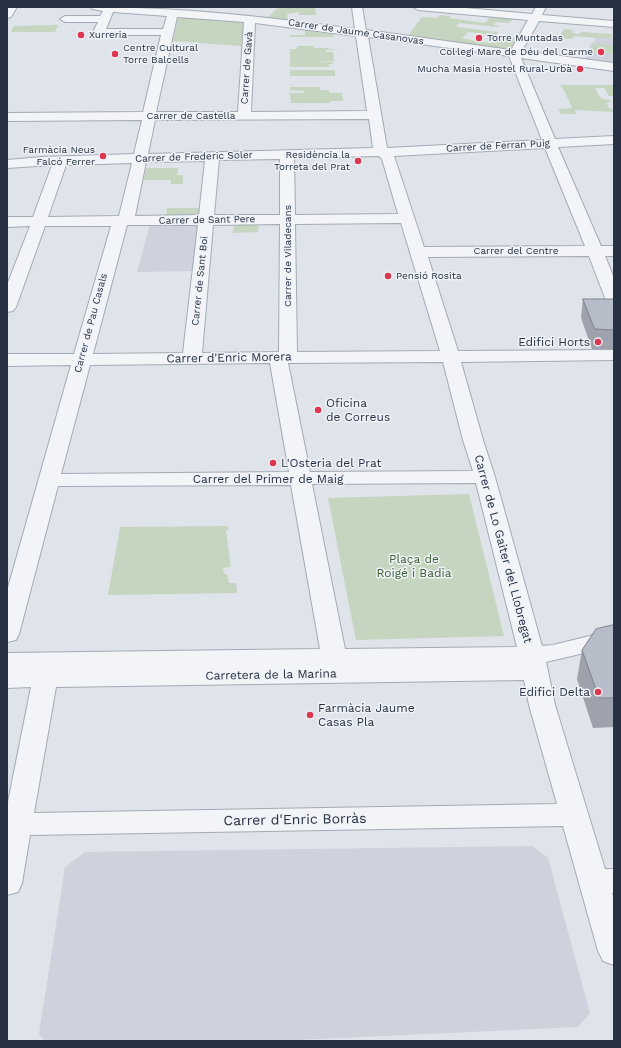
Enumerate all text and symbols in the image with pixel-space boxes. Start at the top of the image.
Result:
street label: Carrer de Jaume Casanovas [287,17,425,47]
place label: Xurreria [89,29,127,41]
marker: Xurreria [76,30,86,40]
street label: Carrer de Gavà [238,31,256,105]
place label: Torre Muntadas [487,32,563,44]
marker: Torre Muntadas [474,33,484,43]
place label: Centre Cultural Torre Balcells [123,42,198,66]
place label: Col·legi Mare de Déu del Carme [439,46,593,58]
marker: Col·legi Mare de Déu del Carme [596,47,606,57]
marker: Centre Cultural Torre Balcells [110,49,120,59]
place label: Mucha Masia Hostel Rural-Urbà [417,63,572,75]
marker: Mucha Masia Hostel Rural-Urbà [575,64,585,74]
street label: Carrer de Castella [147,110,235,122]
street label: Carrer de Ferran Puig [446,137,550,155]
place label: Farmàcia Neus Falcó Ferrer [23,144,95,168]
street label: Carrer de Frederic Soler [135,149,253,165]
place label: Residència la Torreta del Prat [274,149,350,172]
marker: Farmàcia Neus Falcó Ferrer [98,151,108,161]
marker: Residència la Torreta del Prat [353,156,363,166]
street label: Carrer de Viladecans [282,205,294,307]
street label: Carrer de Sant Pere [159,213,255,227]
street label: Carrer de Sant Boi [189,236,211,326]
street label: Carrer del Centre [474,245,558,257]
place label: Pensió Rosita [396,270,462,282]
marker: Pensió Rosita [383,271,393,281]
street label: Carrer de Pau Casals [72,272,110,374]
place label: Edifici Horts [518,335,590,349]
marker: Edifici Horts [593,337,603,347]
street label: Carrer d'Enric Morera [166,350,292,366]
place label: Oficina de Correus [326,396,390,424]
marker: Oficina de Correus [313,405,323,415]
street label: Carrer de Lo Gaiter del Llobregat [471,453,535,645]
place label: L'Osteria del Prat [281,456,382,470]
marker: L'Osteria del Prat [268,458,278,468]
street label: Carrer del Primer de Maig [193,472,343,486]
park label: Plaça de Roigé i Badia [377,552,451,580]
street label: Carretera de la Marina [205,667,337,683]
place label: Edifici Delta [519,685,590,699]
marker: Edifici Delta [593,687,603,697]
place label: Farmàcia Jaume Casas Pla [318,701,415,729]
marker: Farmàcia Jaume Casas Pla [305,710,315,720]
street label: Carrer d'Enric Borràs [223,810,367,830]

